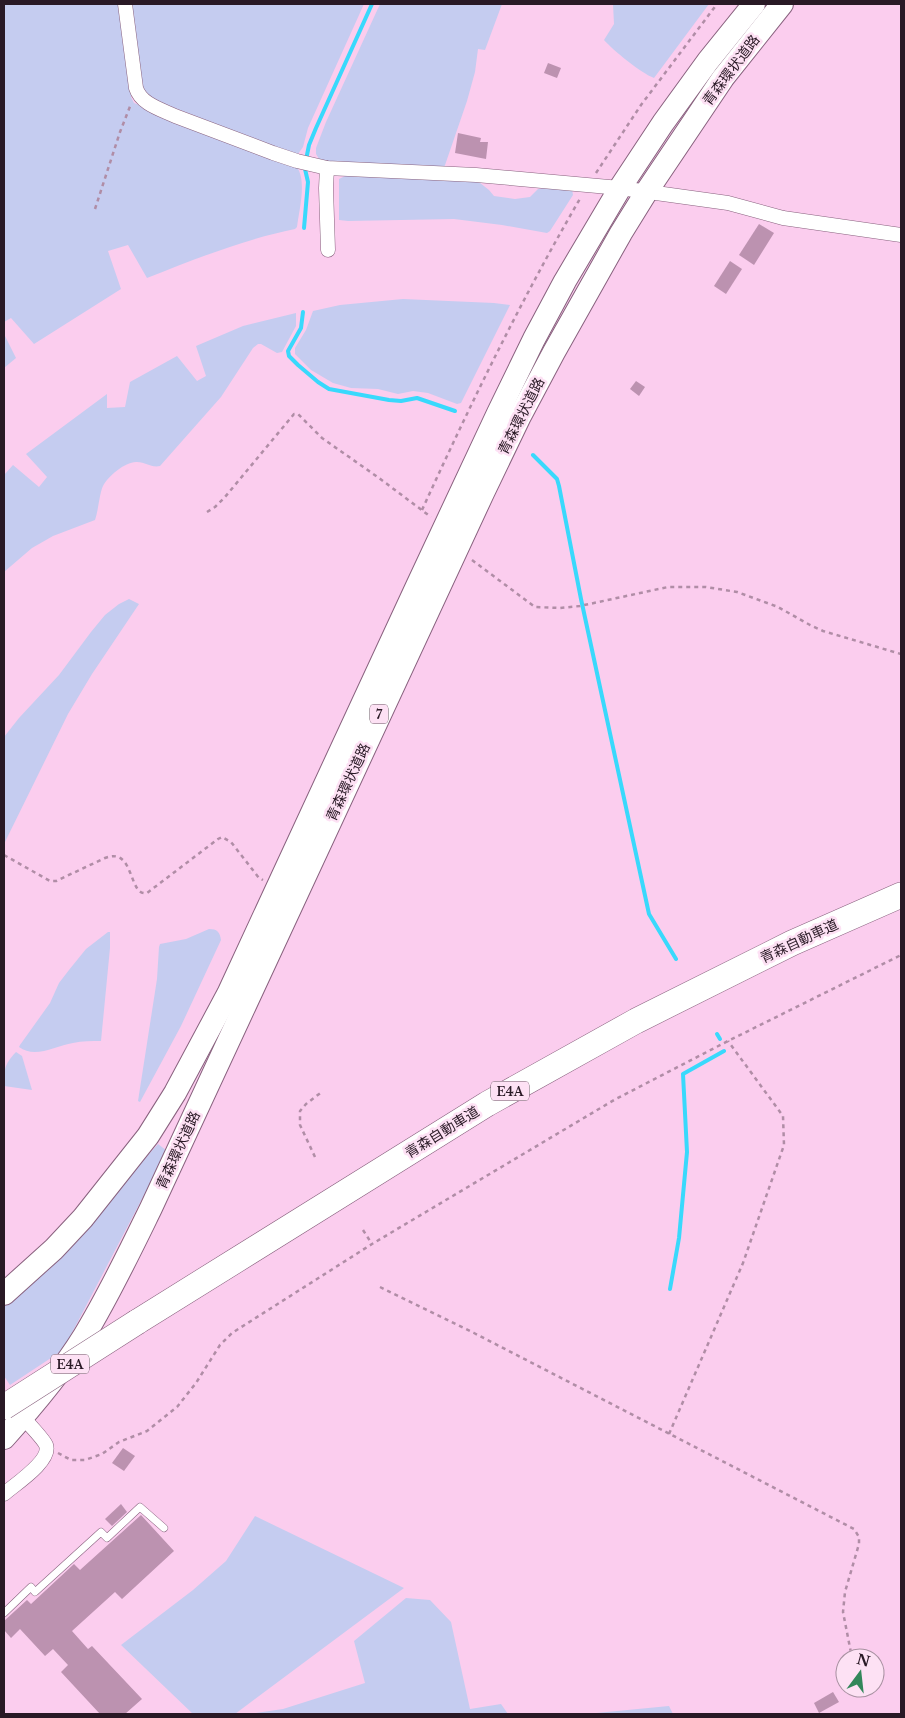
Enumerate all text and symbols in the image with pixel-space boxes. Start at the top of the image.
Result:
street label: 青森環状道路 [699,31,763,109]
street label: 青森環状道路 [494,374,548,458]
road number: 7 [370,704,388,724]
street label: 青森環状道路 [322,740,374,824]
street label: 青森自動車道 [757,915,841,967]
road number: E4A [491,1082,529,1100]
street label: 青森自動車道 [402,1102,482,1162]
street label: 青森環状道路 [152,1108,204,1192]
road number: E4A [51,1355,89,1374]
north arrow [835,1648,885,1698]
text: N [855,1650,872,1671]

